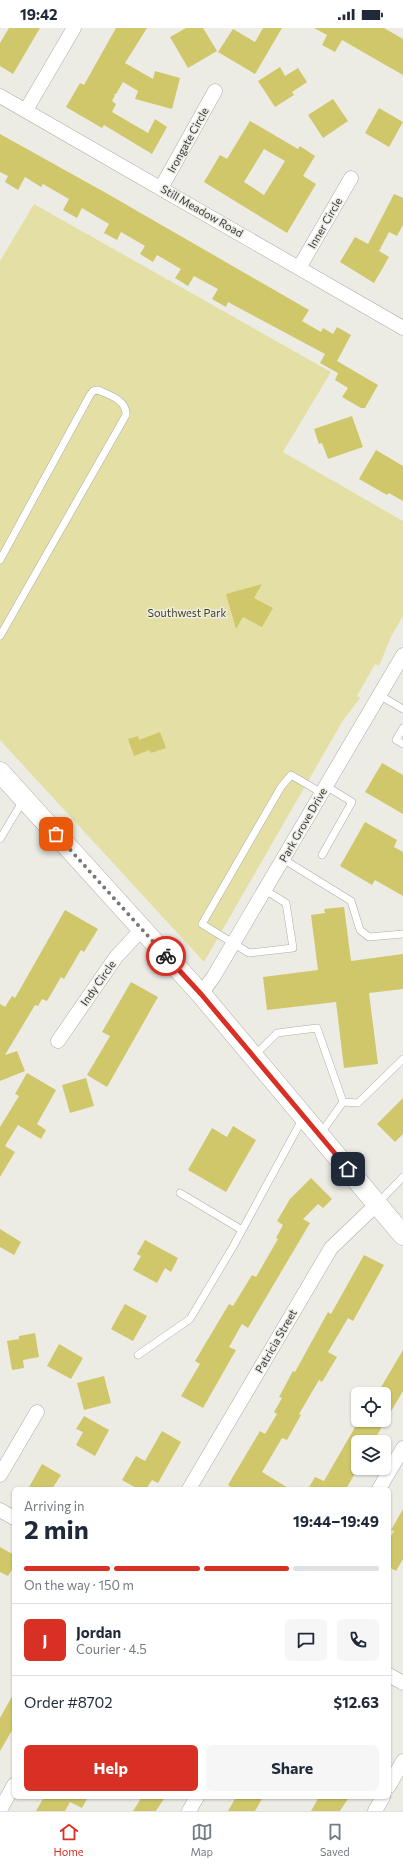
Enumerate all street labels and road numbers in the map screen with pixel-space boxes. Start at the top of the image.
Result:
street label: Irongate Circle [164,105,211,175]
street label: Still Meadow Road [159,182,246,239]
street label: Inner Circle [305,195,344,251]
street label: Park Grove Drive [276,785,329,864]
street label: Indy Circle [77,957,118,1008]
street label: Patricia Street [252,1306,299,1375]

